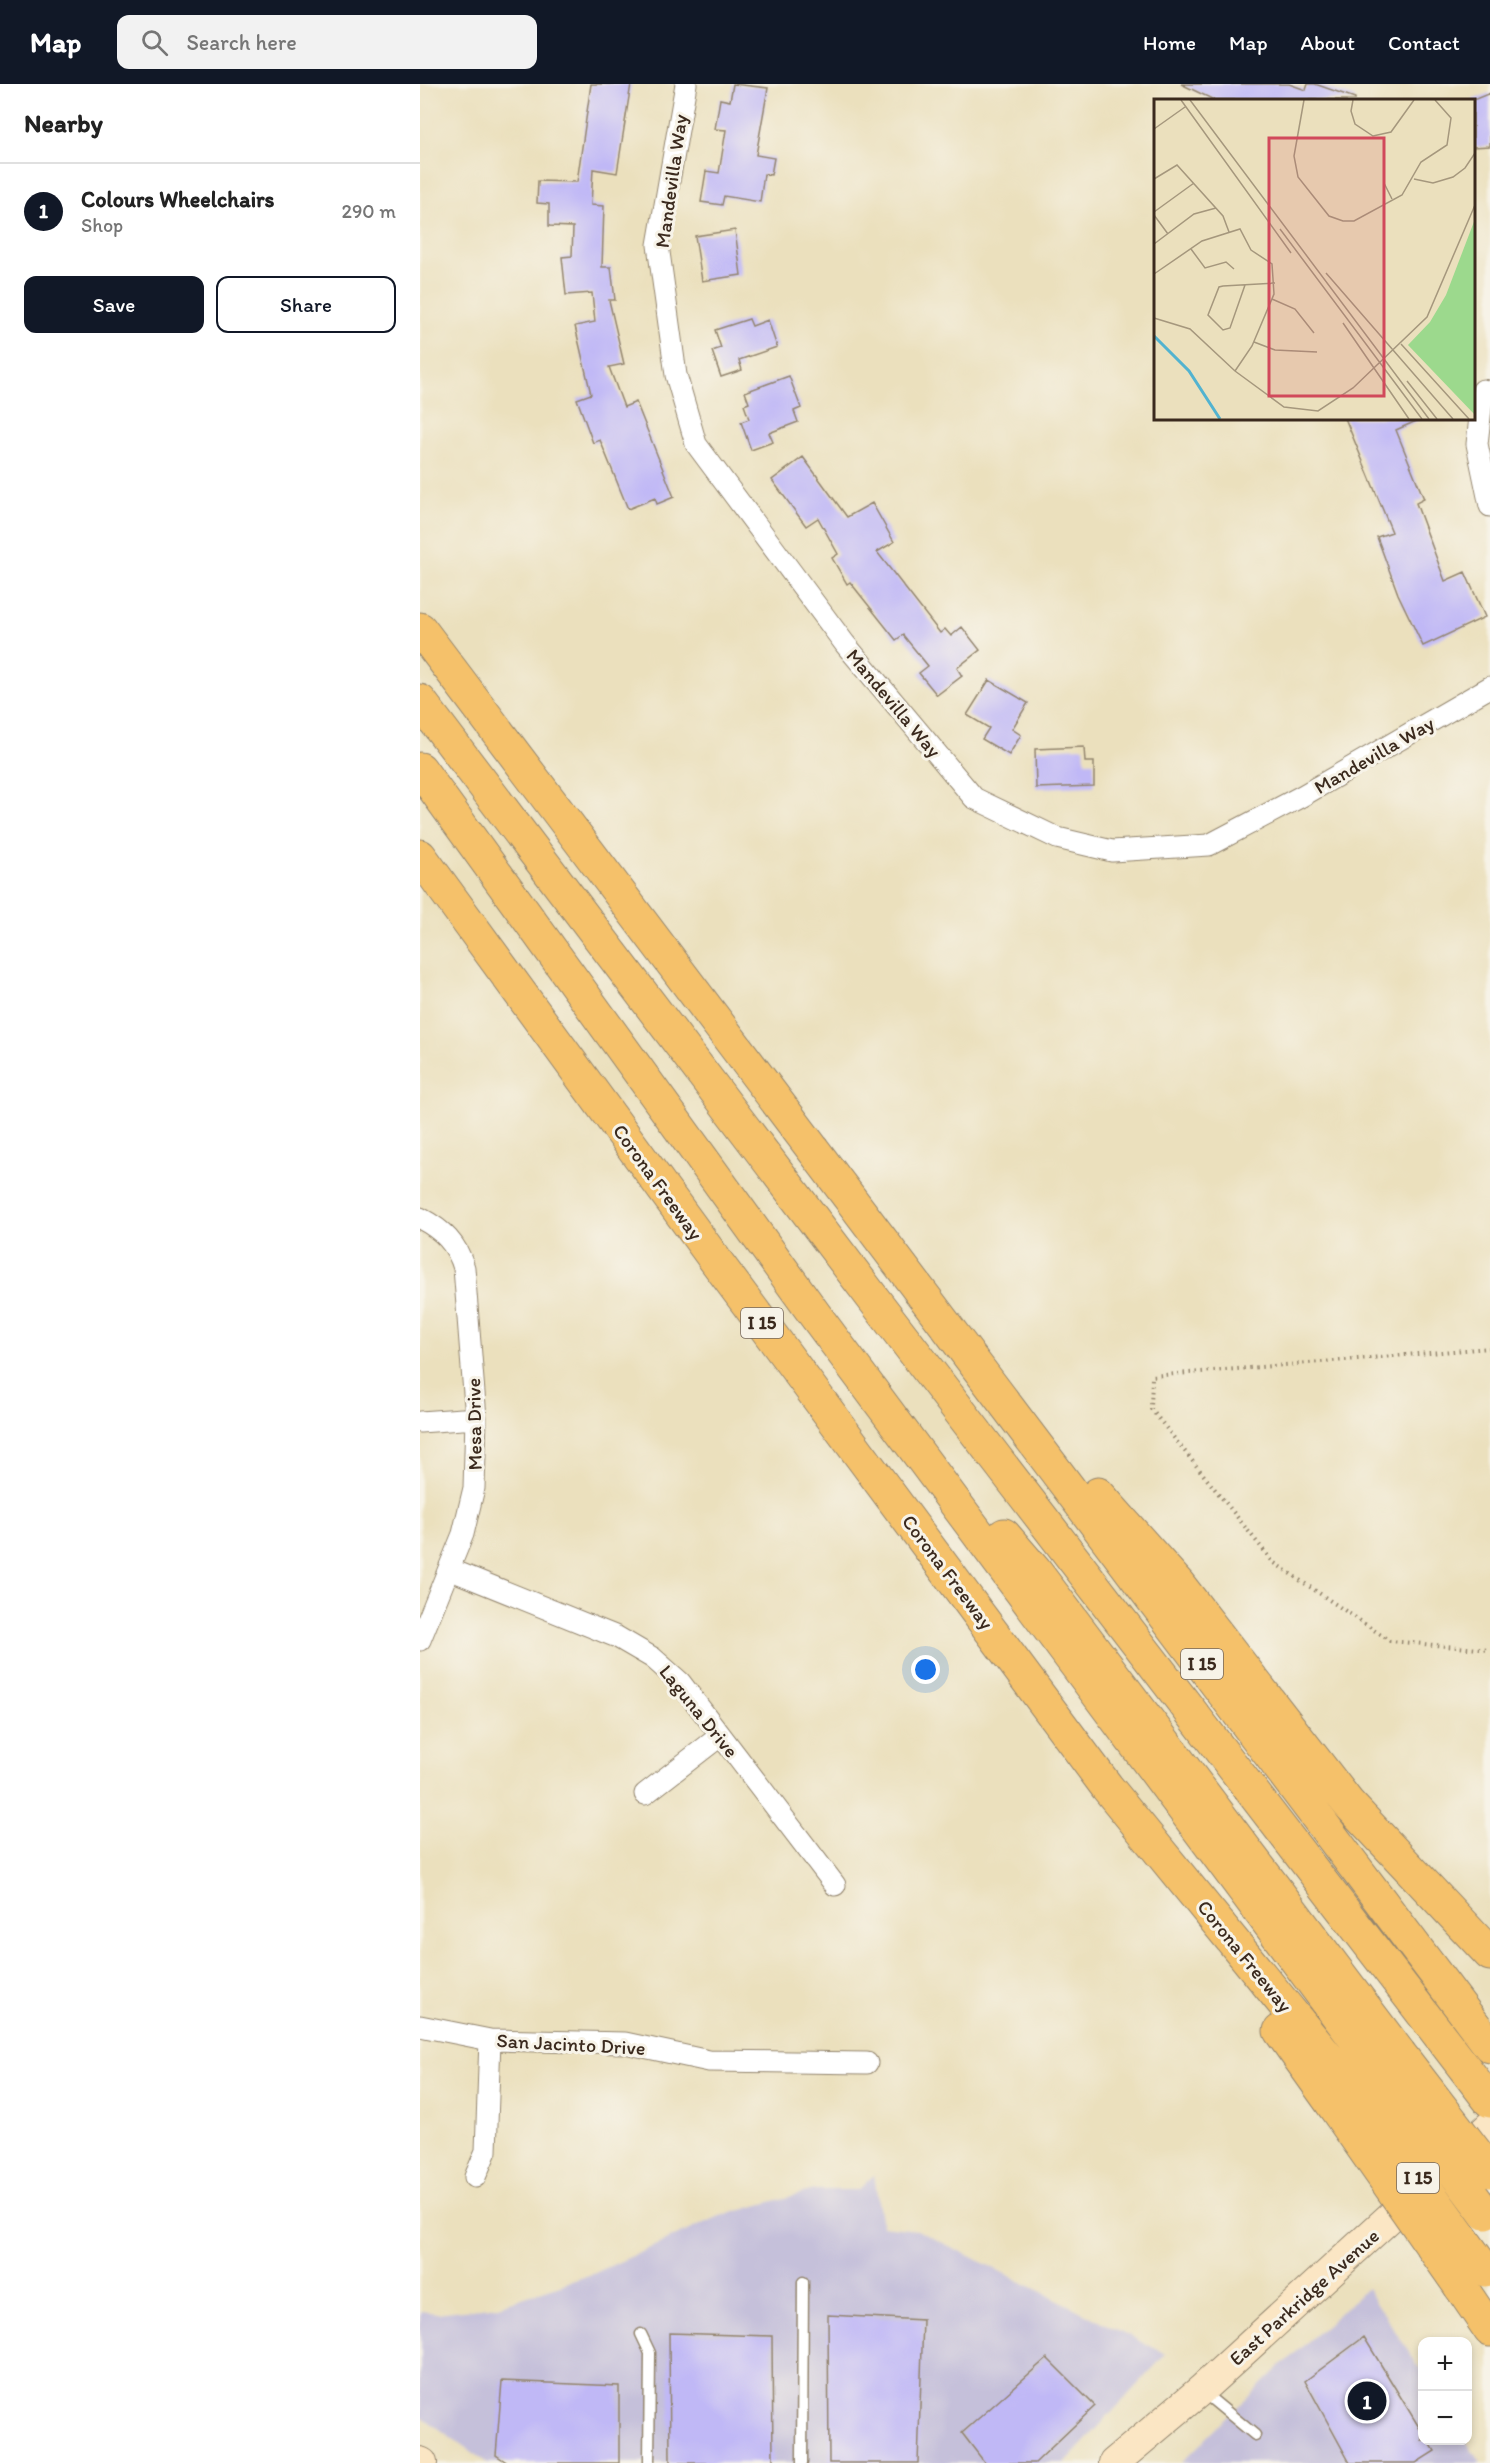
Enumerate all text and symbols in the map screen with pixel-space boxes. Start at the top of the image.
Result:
search box [117,15,537,69]
text: Map [30,25,81,59]
icon: search [138,26,171,59]
text: Search here [186,29,297,56]
text: Home [1143,30,1196,55]
text: Map [1229,30,1268,55]
text: About [1301,30,1355,55]
text: Contact [1388,30,1460,55]
inset map [1154,99,1475,420]
text: Nearby [24,107,103,139]
street label: Mandevilla Way [650,112,692,249]
text: Colours Wheelchairs [81,186,274,213]
text: 1 [39,199,48,223]
text: 290 m [341,199,396,223]
text: Shop [81,213,123,237]
button: Save [24,276,204,333]
button: Share [216,276,396,333]
street label: Mandevilla Way [842,644,947,763]
street label: Mandevilla Way [1310,711,1439,799]
street label: Corona Freeway [608,1119,708,1245]
road number: I 15 [741,1308,783,1338]
street label: Mesa Drive [461,1378,487,1470]
street label: Corona Freeway [897,1510,999,1635]
road number: I 15 [1181,1649,1223,1679]
your location [911,1655,940,1684]
street label: Laguna Drive [654,1660,744,1762]
street label: Corona Freeway [1192,1895,1298,2017]
street label: San Jacinto Drive [496,2028,646,2060]
road number: I 15 [1397,2163,1439,2193]
street label: East Parkridge Avenue [1224,2223,1384,2371]
map controls [1418,2337,1472,2445]
button: + [1418,2337,1472,2391]
pin: 1 [1348,2378,1386,2424]
button: − [1418,2391,1472,2445]

